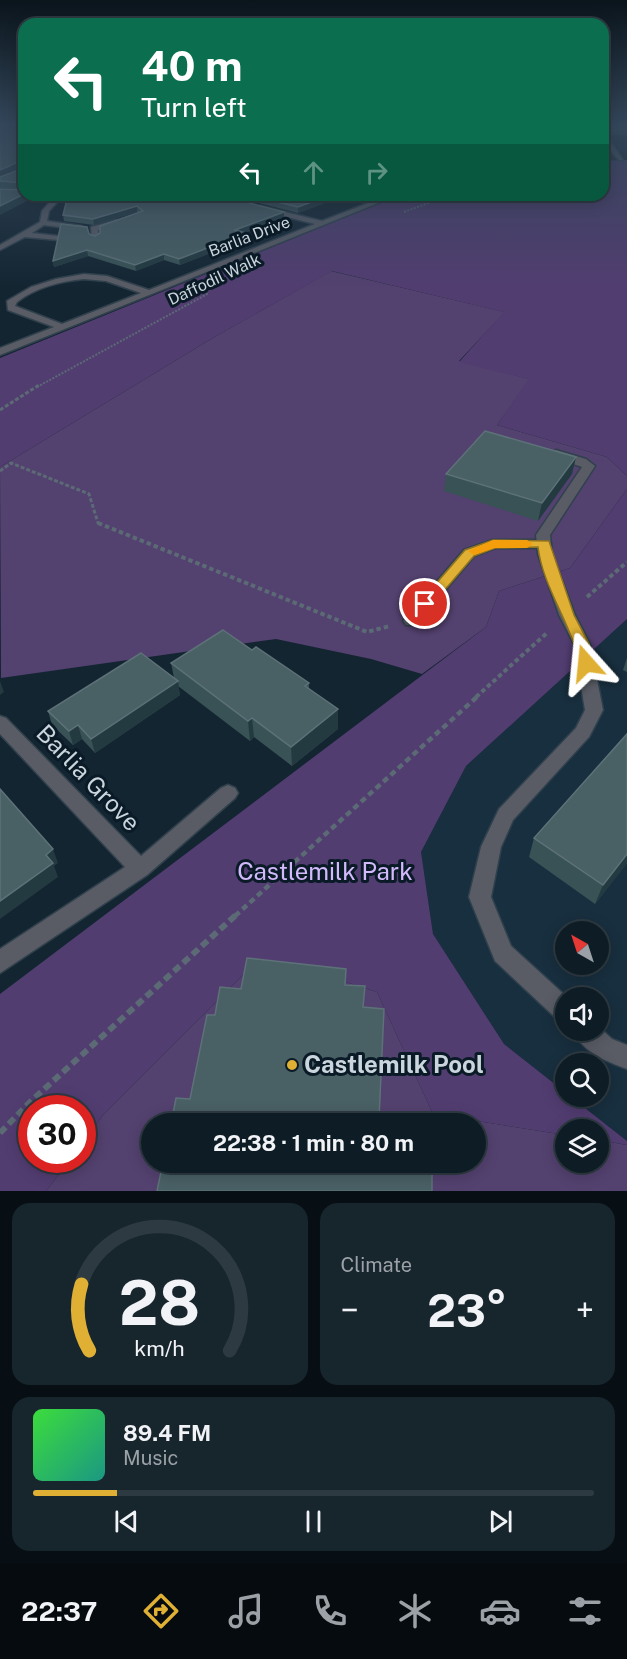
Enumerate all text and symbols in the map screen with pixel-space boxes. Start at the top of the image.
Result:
text: 40 m [141,41,243,90]
icon: left [42,42,120,120]
text: Turn left [141,91,247,123]
icon: left [234,156,267,189]
icon: ahead [297,156,330,189]
icon: right [360,156,393,189]
street label: Barlia Drive [206,212,293,261]
street label: Daffodil Walk [165,250,264,309]
pin [399,578,450,629]
icon: arrive [408,587,441,620]
position arrow [554,631,618,695]
street label: Barlia Grove [31,718,146,836]
park label: Castlemilk Park [237,857,413,885]
north arrow [555,921,609,975]
map controls [555,921,609,1173]
button: sound [555,987,609,1041]
place label: Castlemilk Pool [304,1050,484,1078]
button: search [555,1053,609,1107]
marker: Castlemilk Pool [285,1058,299,1072]
speed limit sign: 30 [18,1095,96,1173]
button: layers [555,1119,609,1173]
text: 22:38 · 1 min · 80 m [213,1130,414,1156]
text: Climate [341,1253,412,1277]
text: 28 [119,1266,200,1339]
text: 23° [427,1284,507,1337]
text: − [341,1291,359,1329]
text: + [576,1291,594,1329]
text: km/h [135,1336,185,1361]
text: 89.4 FM [123,1420,211,1446]
text: Music [123,1446,178,1470]
icon: previous [110,1505,143,1538]
icon: pause [297,1505,330,1538]
icon: next [484,1505,517,1538]
icon: directions [140,1590,182,1632]
icon: music [225,1590,267,1632]
icon: phone [309,1590,351,1632]
icon: climate [394,1590,436,1632]
icon: car [479,1590,521,1632]
icon: filters [564,1590,606,1632]
text: 22:37 [21,1595,97,1627]

